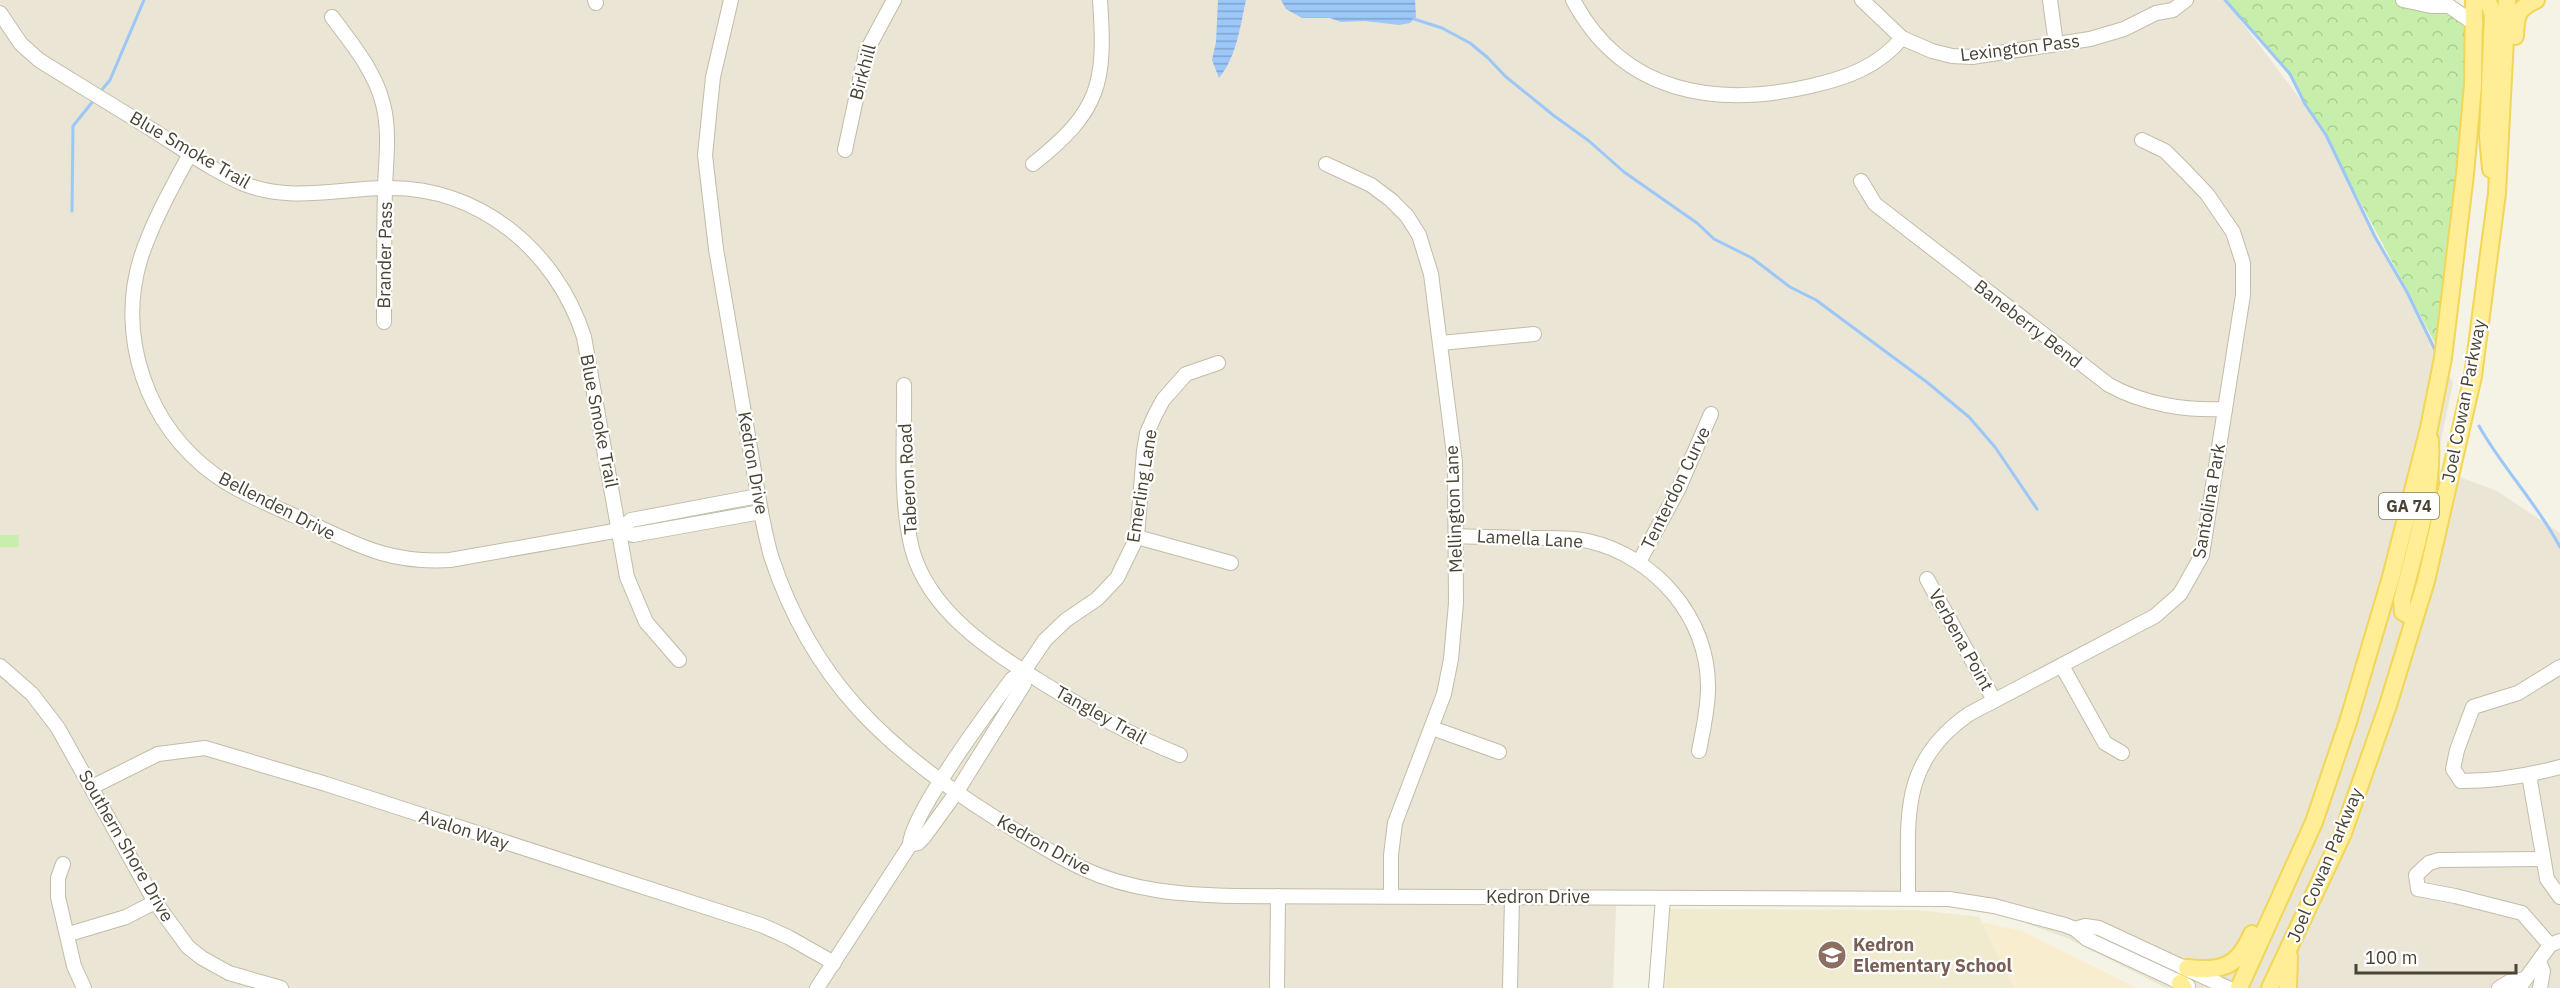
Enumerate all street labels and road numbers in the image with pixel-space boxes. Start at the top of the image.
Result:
street label: Lexington Pass [1959,29,2081,66]
street label: Birkhill [844,41,881,102]
street label: Blue Smoke Trail [126,106,255,193]
street label: Brander Pass [372,201,397,309]
street label: Baneberry Bend [1970,274,2087,373]
street label: Joel Cowan Parkway [2436,317,2491,484]
street label: Blue Smoke Trail [575,352,624,490]
street label: Kedron Drive [733,410,774,516]
street label: Taberon Road [893,423,922,535]
street label: Tenterdon Curve [1636,423,1715,553]
street label: Emerling Lane [1121,427,1162,544]
street label: Santolina Park [2187,441,2230,560]
street label: Mellington Lane [1440,445,1467,573]
street label: Bellenden Drive [215,466,340,545]
road number: GA 74 [2379,493,2439,519]
street label: Lamella Lane [1476,524,1584,553]
street label: Verbena Point [1924,585,1999,695]
street label: Tangley Trail [1051,680,1151,749]
street label: Southern Shore Drive [74,766,179,926]
street label: Joel Cowan Parkway [2282,784,2368,946]
street label: Avalon Way [416,804,512,855]
street label: Kedron Drive [993,809,1095,880]
street label: Kedron Drive [1486,885,1590,908]

